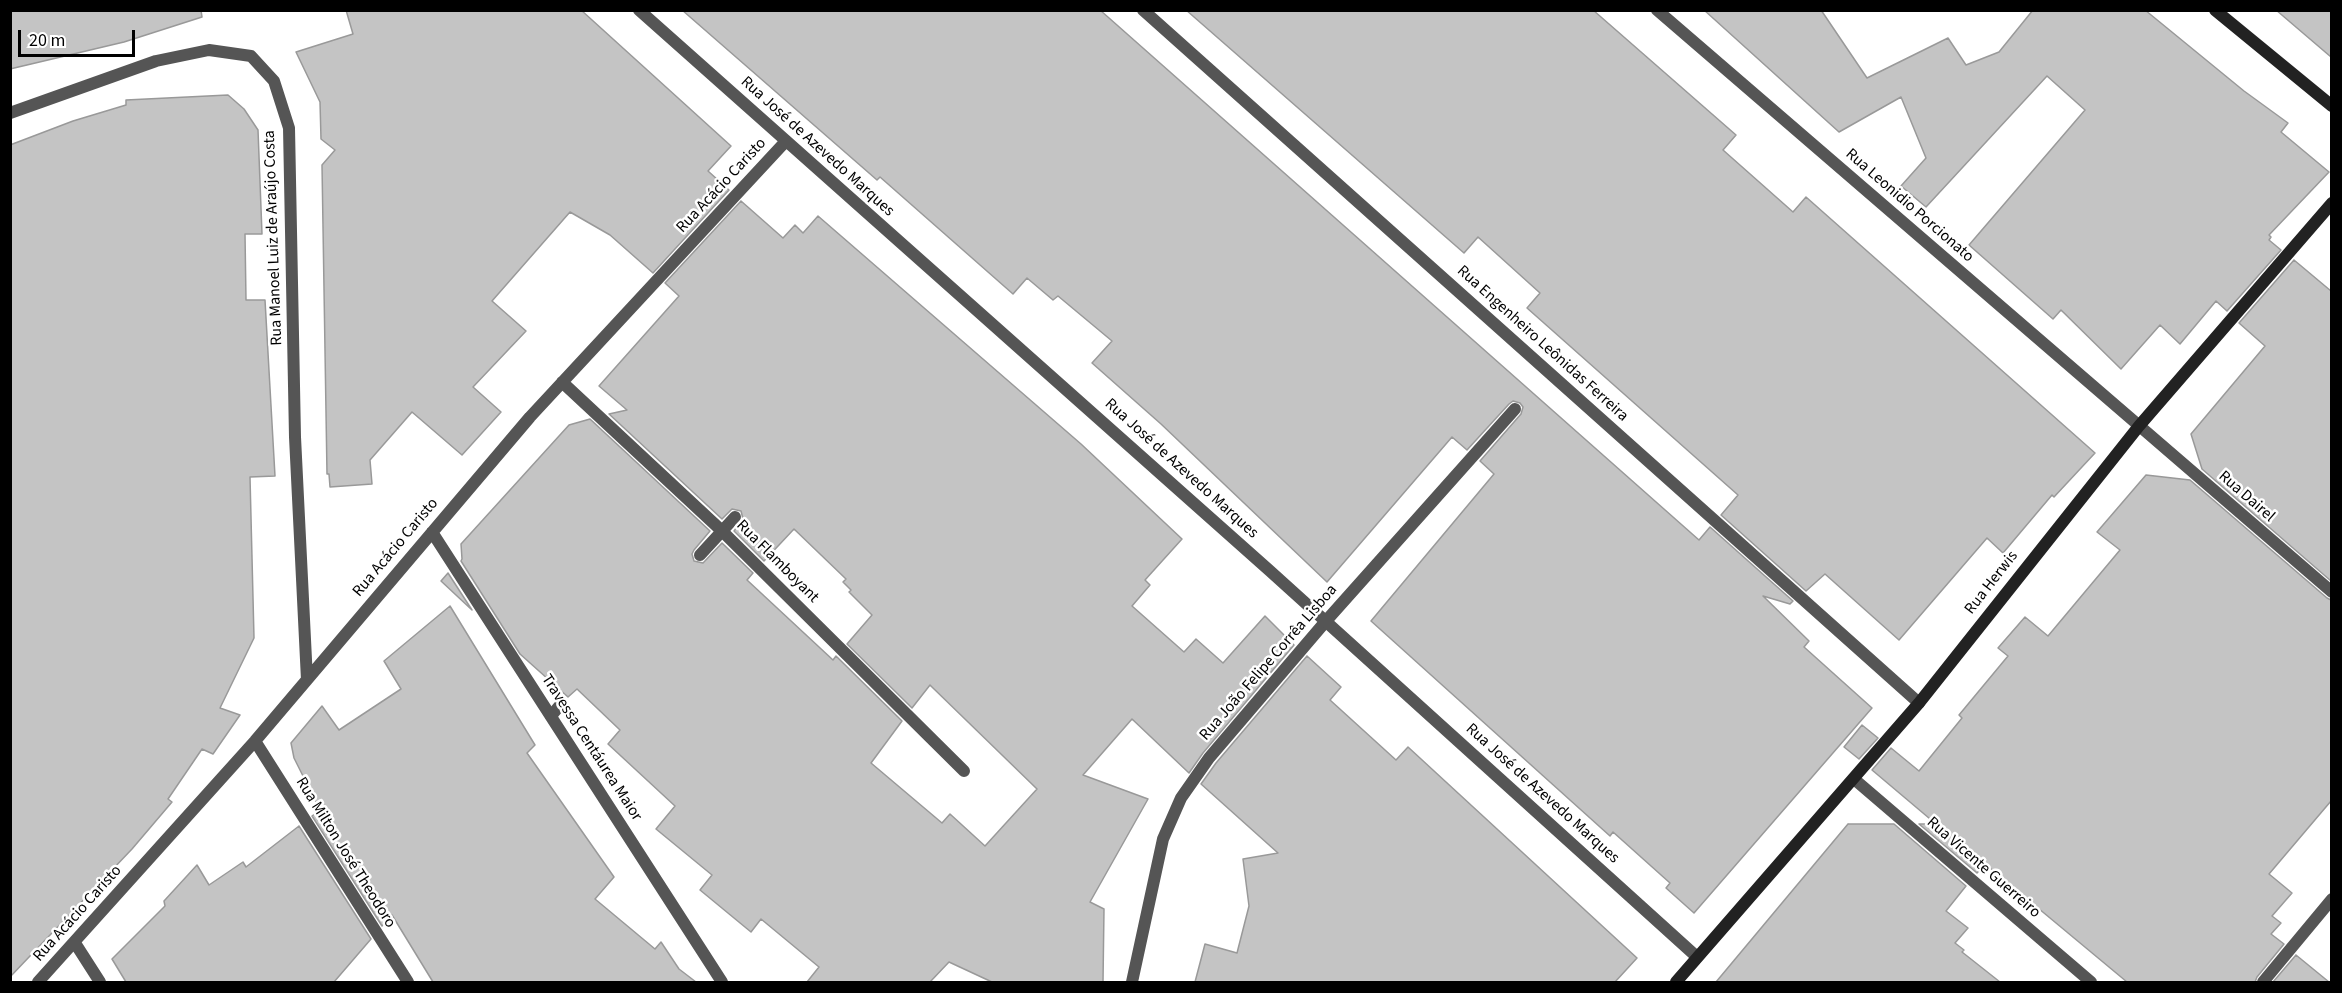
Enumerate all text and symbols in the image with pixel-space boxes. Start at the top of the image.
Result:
scale bar [21,18,138,56]
text: 20 m [29,28,65,53]
street label: Rua José de Azevedo Marques [736,73,898,221]
street label: Rua Manoel Luiz de Araújo Costa [261,130,287,346]
street label: Rua Acácio Caristo [673,134,771,238]
street label: Rua Leonidio Porcionato [1841,145,1977,267]
street label: Rua Engenheiro Leônidas Ferreira [1452,262,1632,426]
street label: Rua José de Azevedo Marques [1100,395,1262,543]
street label: Rua Dairel [2214,467,2278,527]
street label: Rua Acácio Caristo [349,495,443,601]
street label: Rua Flamboyant [732,517,822,607]
street label: Rua Herwis [1961,547,2023,619]
street label: Rua João Felipe Corrêa Lisboa [1196,581,1342,745]
street label: Travessa Centáurea Maior [536,671,646,825]
street label: Rua José de Azevedo Marques [1461,720,1623,868]
street label: Rua Milton José Theodoro [291,774,399,932]
street label: Rua Vicente Guerreiro [1922,813,2044,923]
street label: Rua Acácio Caristo [30,862,126,966]

